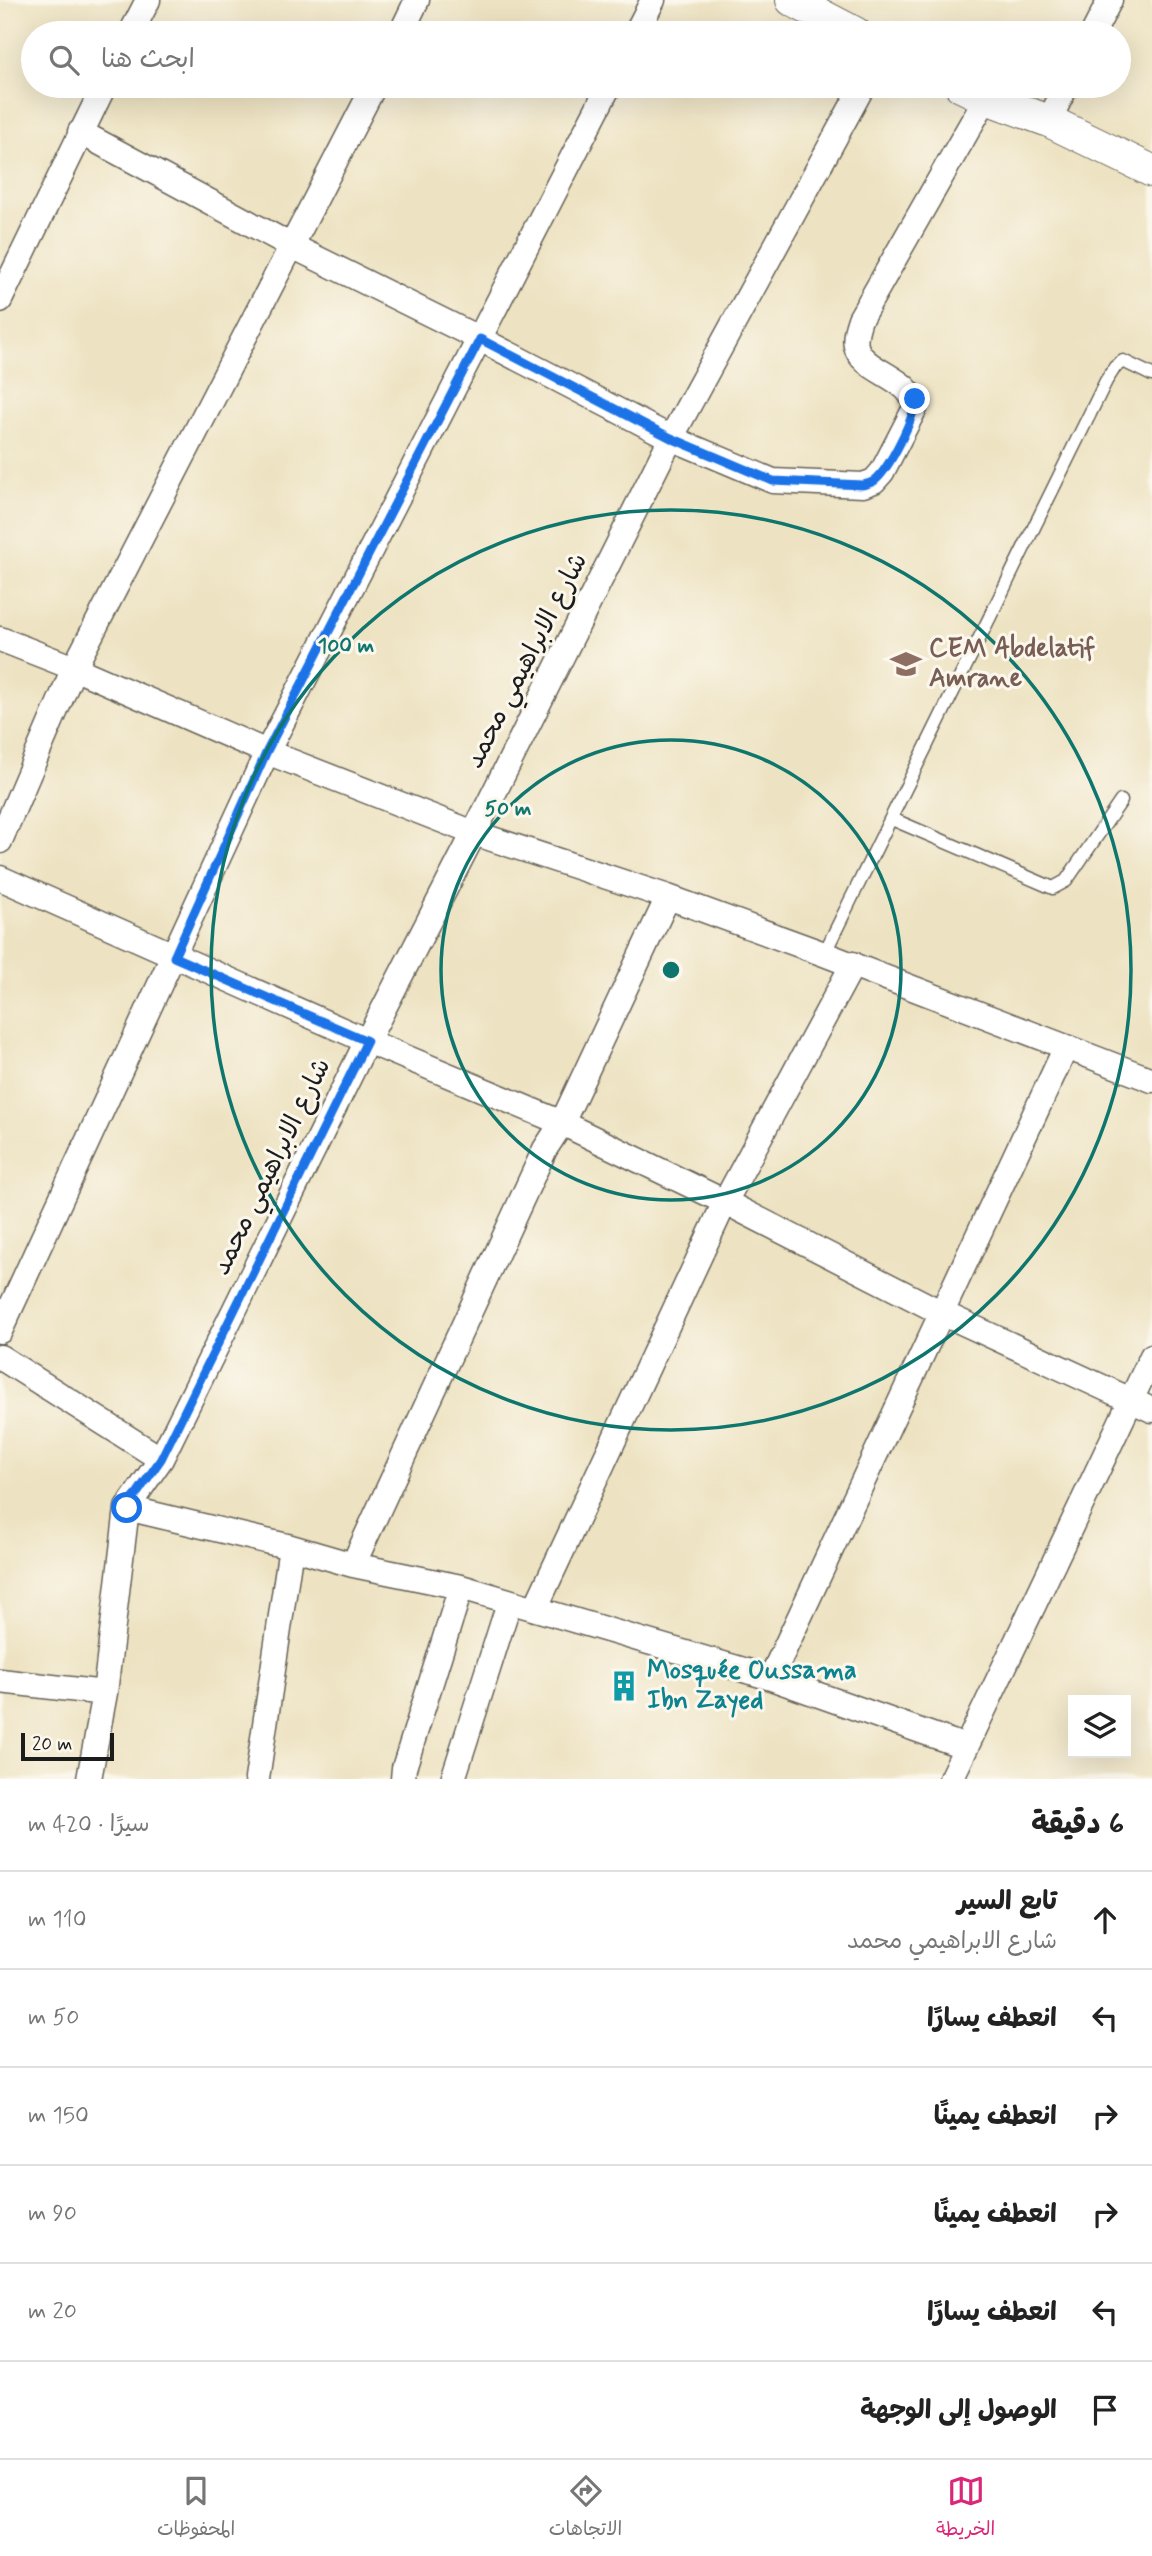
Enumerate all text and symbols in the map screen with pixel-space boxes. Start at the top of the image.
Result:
search box [21,21,1131,98]
icon: search [45,41,83,79]
text: ابحث هنا [101,43,195,77]
route end [899,383,930,414]
street label: شارع الابراهيمي محمد [458,547,600,776]
text: 100 m [318,632,374,660]
place label: CEM Abdelatif Amrane [929,632,1095,696]
school or university icon: CEM Abdelatif Amrane [889,647,923,681]
text: 50 m [485,795,532,823]
centre of rings [659,958,683,982]
street label: شارع الابراهيمي محمد [205,1053,343,1283]
route start [111,1492,142,1523]
place label: Mosquée Oussama Ibn Zayed [647,1654,857,1718]
building icon: Mosquée Oussama Ibn Zayed [607,1669,641,1703]
map controls [1068,1695,1131,1758]
button: layers [1068,1695,1131,1758]
scale bar [21,1730,114,1762]
text: 20 m [32,1732,72,1757]
text: 6 دقيقة [1031,1805,1124,1844]
text: سيرًا · 420 m [28,1810,150,1840]
text: تابع السير [957,1885,1057,1919]
icon: ahead [1086,1901,1124,1939]
text: 110 m [28,1905,87,1935]
text: شارع الابراهيمي محمد [847,1927,1057,1957]
icon: left [1086,1999,1124,2037]
text: انعطف يسارًا [927,2002,1057,2036]
text: 50 m [28,2003,80,2033]
icon: right [1086,2097,1124,2135]
text: انعطف يمينًا [934,2100,1057,2134]
text: 150 m [28,2101,89,2131]
icon: right [1086,2195,1124,2233]
text: انعطف يمينًا [934,2198,1057,2232]
text: 90 m [28,2199,77,2229]
icon: left [1086,2293,1124,2331]
text: انعطف يسارًا [927,2296,1057,2330]
text: 20 m [28,2297,77,2327]
icon: arrive [1086,2391,1124,2429]
text: الوصول إلى الوجهة [860,2394,1057,2428]
tab: المحفوظات [157,2472,235,2545]
tab: الاتجاهات [549,2472,622,2545]
tab: الخريطة [936,2472,995,2545]

